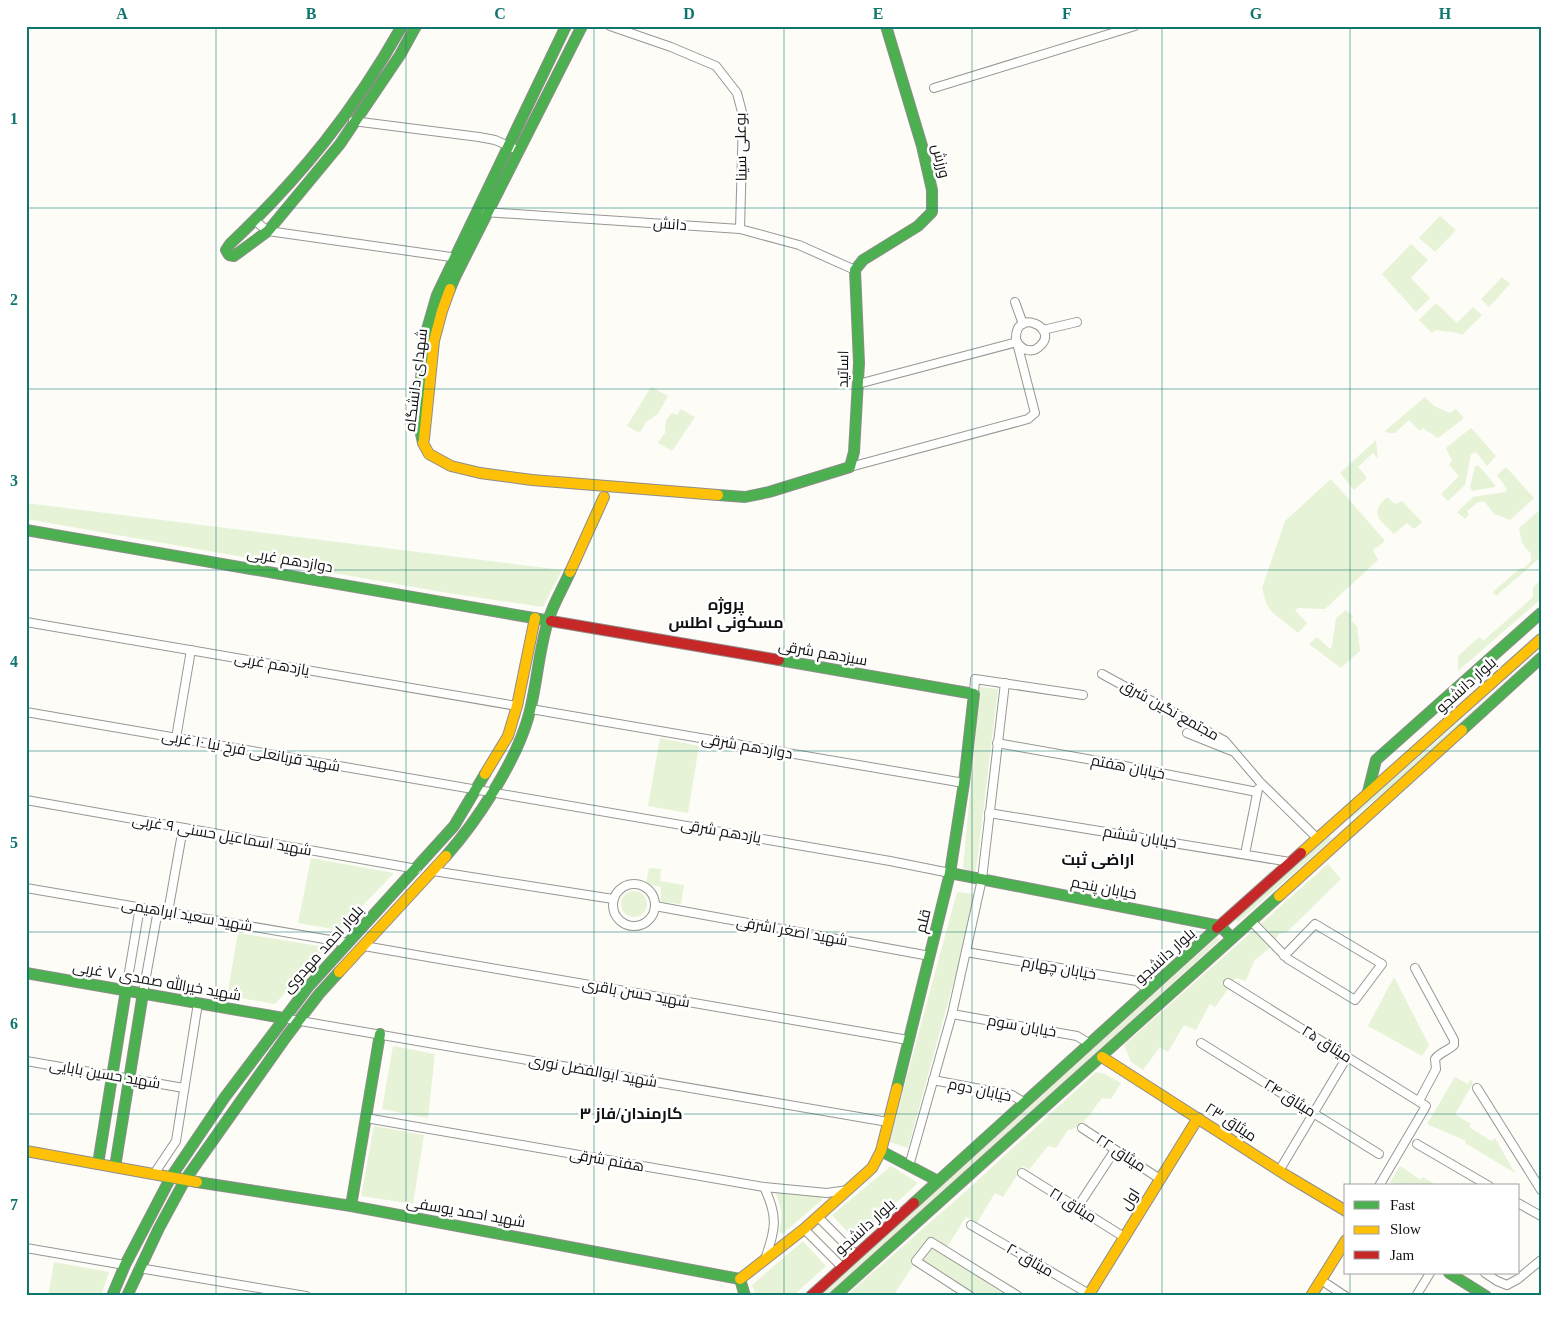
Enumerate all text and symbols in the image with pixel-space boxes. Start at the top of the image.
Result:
text: A [116,5,128,22]
text: B [306,5,317,22]
text: C [494,5,506,22]
text: D [683,5,695,22]
text: E [873,5,883,22]
text: F [1062,5,1072,22]
text: G [1250,5,1263,22]
text: H [1439,5,1452,22]
text: 1 [10,110,18,127]
street label: بوعلی سینا [732,112,752,182]
street label: ورزش [927,142,953,180]
street label: دانش [652,215,688,235]
text: 2 [10,291,18,308]
street label: شهدای دانشگاه [402,328,432,433]
street label: اساتید [835,350,851,388]
text: 3 [10,472,18,489]
street label: دوازدهم غربی [245,545,334,577]
district label: پروژه مسکونی اطلس [668,596,784,632]
street label: سیزدهم شرقی [777,637,869,671]
street label: یازدهم غربی [233,650,311,680]
text: 4 [10,653,18,670]
street label: بلوار دانشجو [1433,654,1500,717]
street label: مجتمع نگین شرق [1117,677,1222,746]
street label: شهید قربانعلی فرخ نیا ۱۰ غربی [160,727,342,778]
street label: دوازدهم شرقی [700,730,794,764]
street label: خیابان هفتم [1089,752,1166,784]
street label: شهید اسماعیل حسنی ۹ غربی [131,811,313,861]
street label: یازدهم شرقی [679,816,762,848]
street label: خیابان ششم [1102,823,1178,853]
text: 5 [10,834,18,851]
district label: اراضی ثبت [1061,851,1135,869]
street label: خیابان پنجم [1069,874,1138,904]
street label: شهید سعید ابراهیمی [120,896,254,936]
street label: بلوار احمد مهدوی [279,902,368,997]
street label: قلم [912,908,936,935]
street label: شهید اصغر اشرفی [735,913,849,951]
street label: بلوار دانشجو [1132,925,1199,988]
street label: خیابان چهارم [1020,954,1097,984]
street label: شهید خیرالله صمدی ۷ غربی [71,956,243,1006]
street label: شهید حسن باقری [581,976,691,1012]
street label: خیابان سوم [986,1012,1058,1042]
text: 6 [10,1015,18,1032]
street label: میثاق ۲۵ [1298,1022,1355,1067]
street label: شهید ابوالفضل نوری [527,1052,658,1092]
street label: شهید حسین بابایی [48,1056,162,1094]
street label: خیابان دوم [947,1076,1013,1106]
street label: میثاق ۲۴ [1260,1076,1319,1122]
street label: میثاق ۲۳ [1201,1100,1260,1146]
district label: کارمندان/فاز ۳ [579,1105,683,1123]
street label: میثاق ۲۲ [1092,1131,1149,1176]
street label: هفتم شرقی [568,1146,646,1176]
street label: میثاق ۲۱ [1046,1184,1099,1227]
legend [1344,1184,1520,1274]
street label: اول [1117,1185,1144,1213]
street label: شهید احمد یوسفی [405,1194,527,1232]
text: 7 [10,1196,18,1213]
street label: بلوار دانشجو [832,1196,899,1259]
text: Fast [1390,1197,1416,1213]
text: Slow [1390,1221,1421,1237]
street label: میثاق ۲۰ [1003,1240,1056,1281]
text: Jam [1390,1247,1414,1263]

